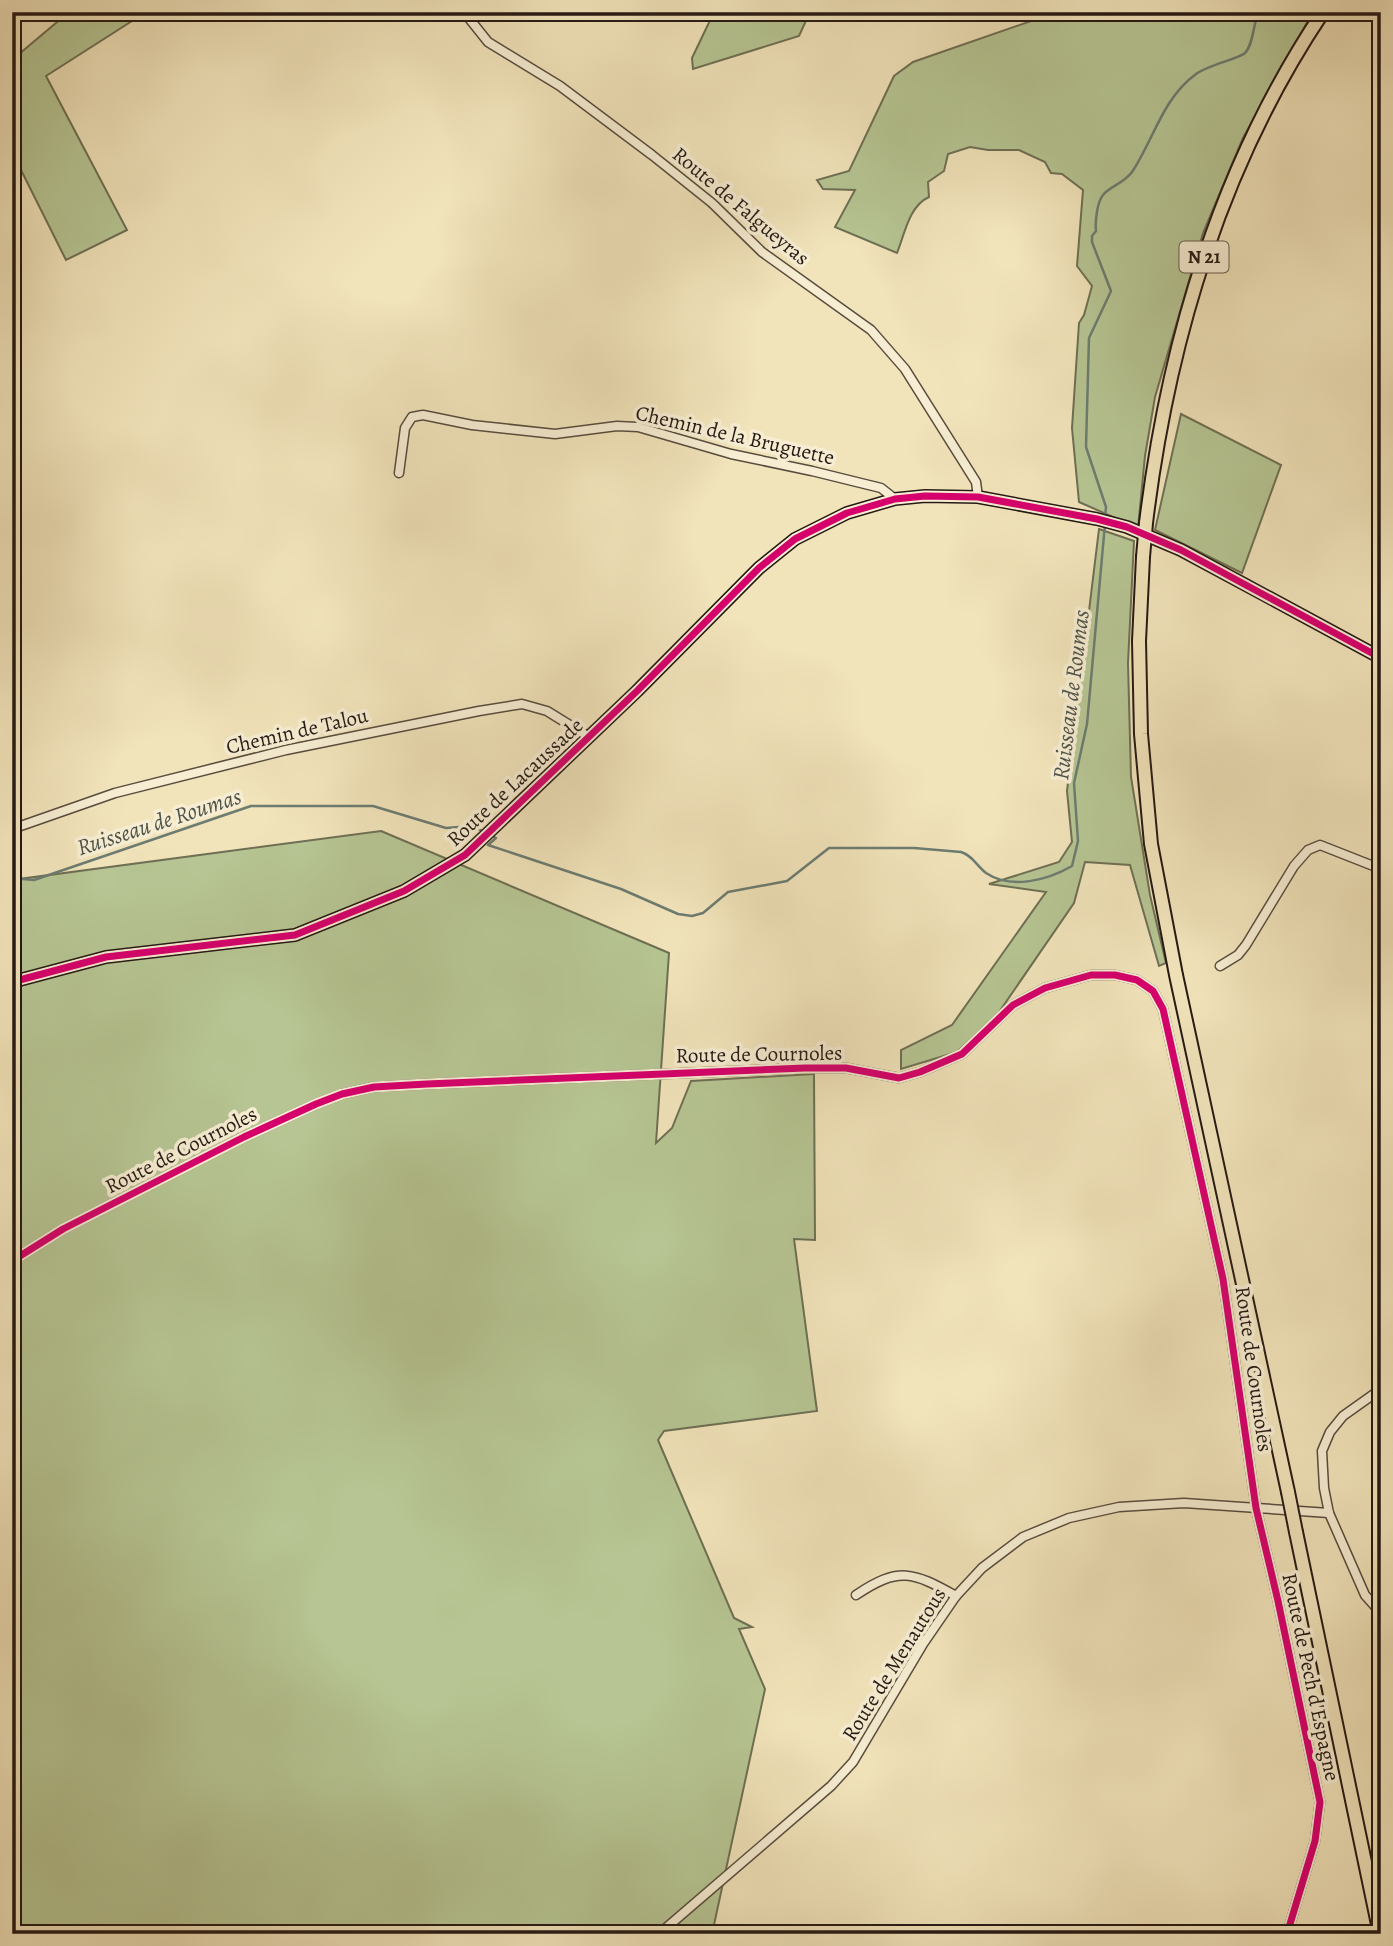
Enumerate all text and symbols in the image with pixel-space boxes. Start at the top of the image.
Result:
street label: Route de Falgueyras [667,140,815,272]
road number: N 21 [1180,242,1228,272]
street label: Chemin de la Bruguette [633,399,837,471]
water label: Ruisseau de Roumas [1045,608,1097,782]
street label: Chemin de Talou [223,701,371,761]
street label: Route de Lacaussade [441,711,589,853]
water label: Ruisseau de Roumas [73,781,245,863]
street label: Route de Cournoles [675,1039,843,1069]
street label: Route de Cournoles [100,1100,262,1200]
street label: Route de Cournoles [1229,1284,1279,1454]
street label: Route de Pech d'Espagne [1275,1570,1347,1784]
street label: Route de Menautous [835,1582,953,1746]

